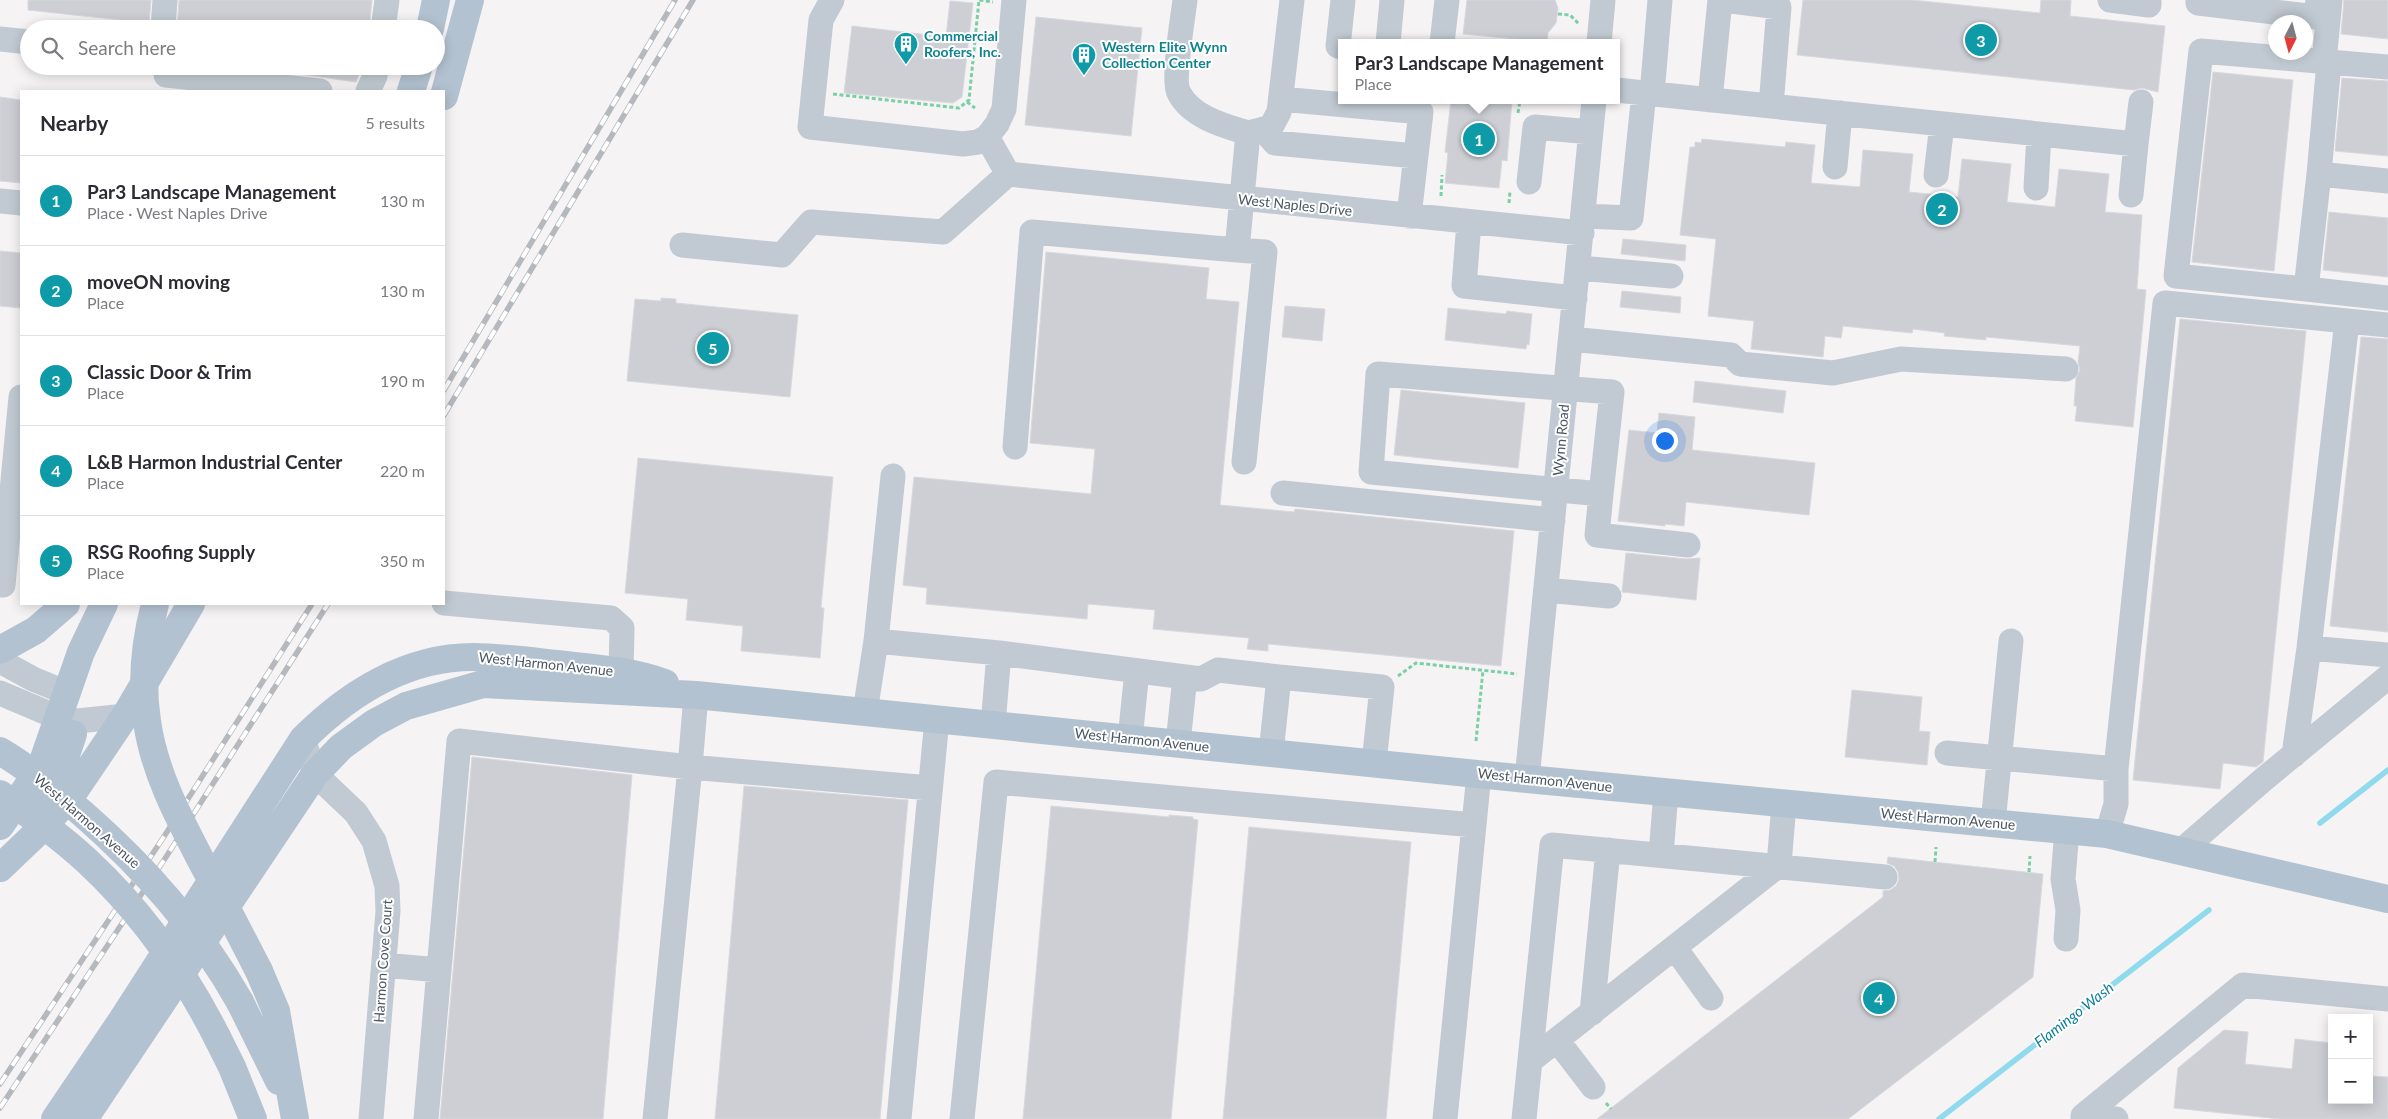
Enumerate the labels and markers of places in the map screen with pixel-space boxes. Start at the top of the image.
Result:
pin: 3 [1965,21,1997,59]
place label: Commercial Roofers, Inc. [924,27,1001,60]
building icon: Commercial Roofers, Inc. [893,31,919,65]
place label: Western Elite Wynn Collection Center [1102,38,1227,71]
building icon: Western Elite Wynn Collection Center [1071,42,1097,76]
pin: 1 [1463,120,1495,158]
pin: 2 [1926,190,1958,228]
pin: 5 [697,329,729,367]
pin: 4 [1863,979,1895,1017]

